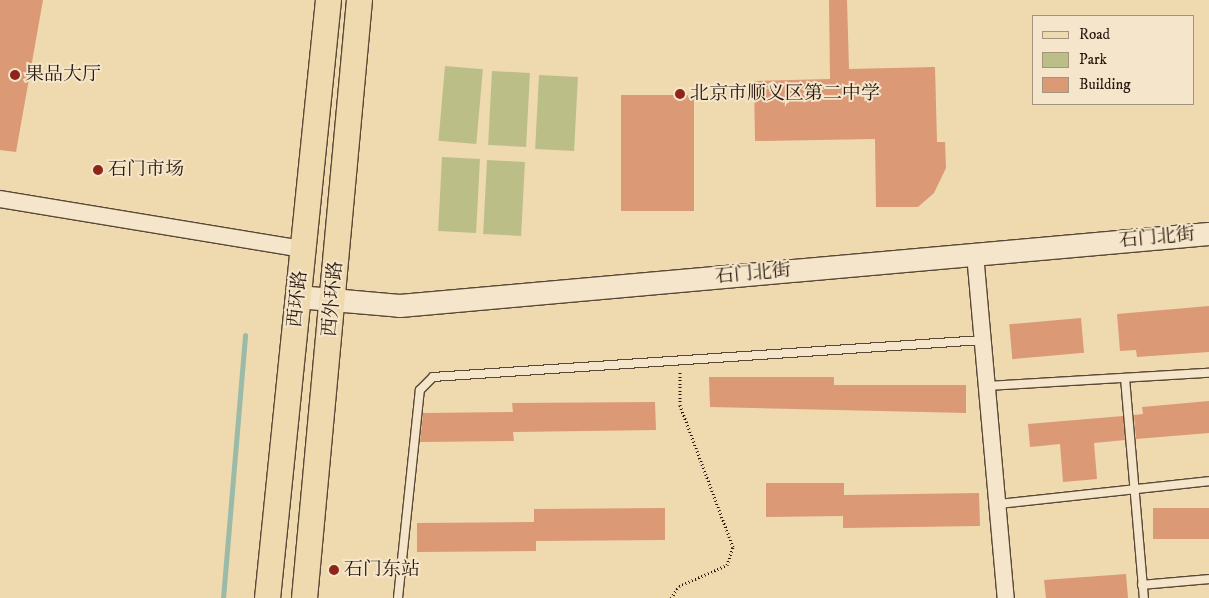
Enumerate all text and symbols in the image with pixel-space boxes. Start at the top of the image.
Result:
legend [1032,15,1194,105]
text: Road [1079,25,1110,44]
text: Park [1079,50,1107,69]
place label: 果品大厅 [25,64,101,86]
marker: 果品大厅 [9,69,21,81]
text: Building [1079,75,1131,94]
place label: 北京市顺义区第二中学 [690,83,880,105]
marker: 北京市顺义区第二中学 [674,88,686,100]
place label: 石门市场 [108,159,184,181]
marker: 石门市场 [92,164,104,176]
street label: 石门北街 [1118,223,1196,253]
street label: 石门北街 [714,259,792,289]
street label: 西外环路 [318,260,348,338]
street label: 西环路 [284,269,312,329]
place label: 石门东站 [344,559,420,581]
marker: 石门东站 [328,564,340,576]

